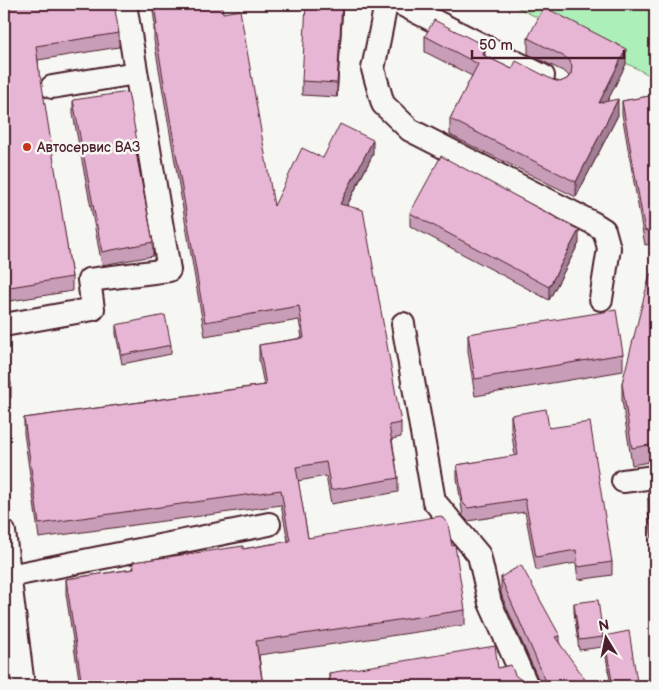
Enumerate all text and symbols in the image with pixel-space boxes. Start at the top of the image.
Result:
scale bar [472,28,624,60]
text: 50 m [479,36,513,55]
place label: Автосервис ВАЗ [36,139,140,156]
marker: Автосервис ВАЗ [21,141,33,153]
north arrow [582,612,632,662]
text: N [597,616,610,635]

